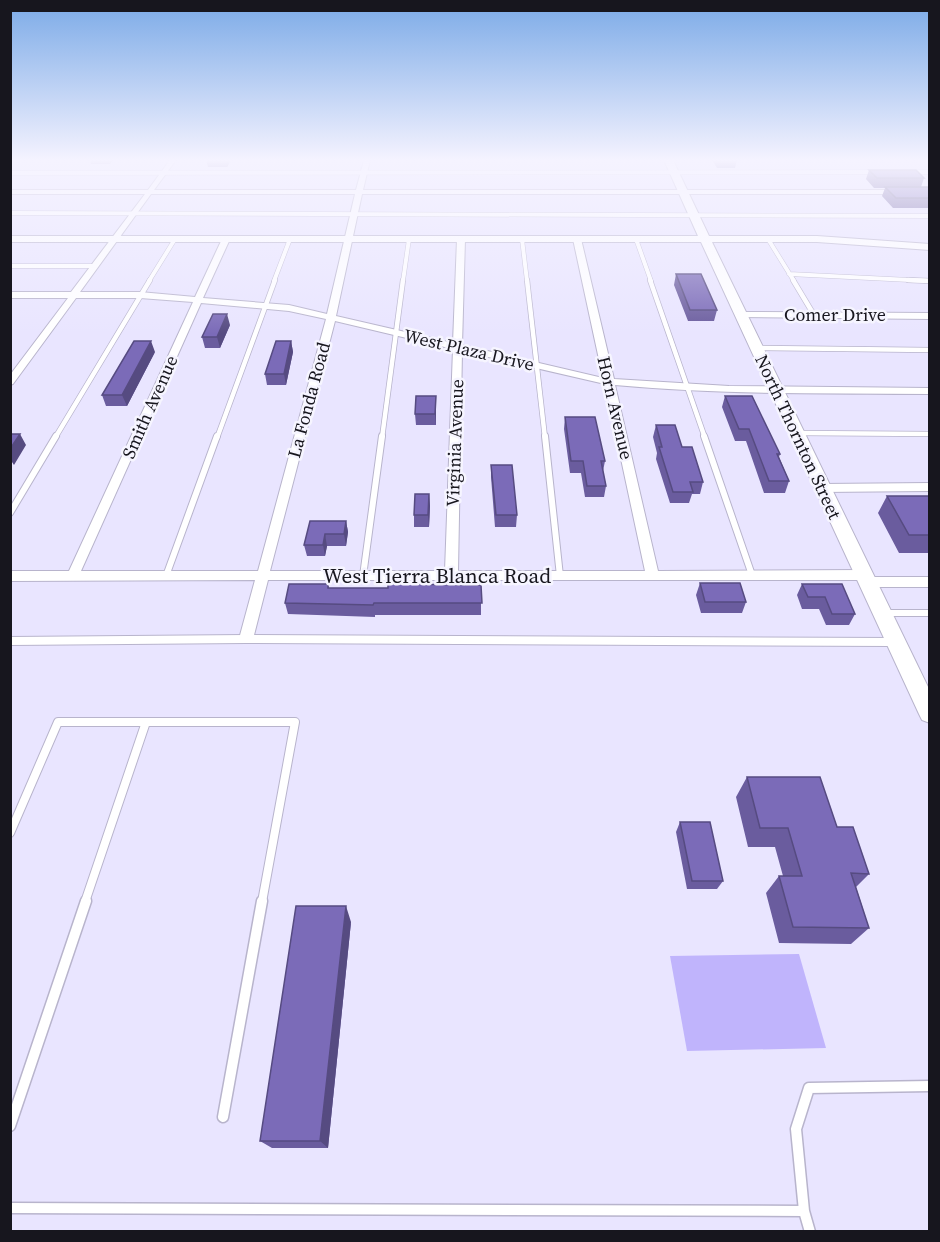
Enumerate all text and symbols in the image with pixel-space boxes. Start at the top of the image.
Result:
street label: Comer Drive [784,302,886,327]
street label: West Plaza Drive [402,322,537,377]
street label: La Fonda Road [281,339,336,460]
street label: Smith Avenue [116,351,183,462]
street label: North Thornton Street [749,351,848,523]
street label: Horn Avenue [591,354,640,462]
street label: Virginia Avenue [440,379,469,507]
street label: West Tierra Blanca Road [323,561,551,590]

